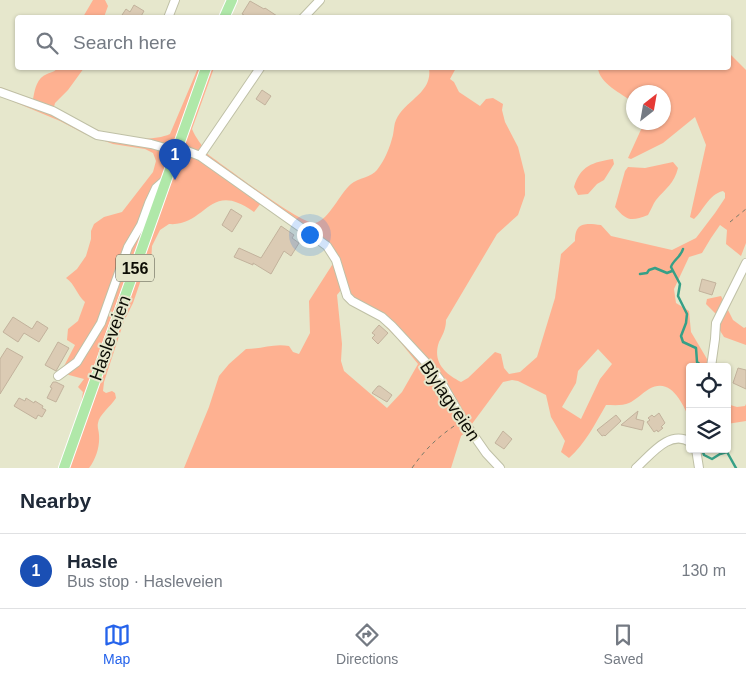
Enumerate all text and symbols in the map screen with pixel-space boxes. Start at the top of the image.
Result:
search box [15,15,731,70]
icon: search [33,29,61,57]
text: Search here [73,32,177,53]
north arrow [626,85,671,130]
pin: 1 [159,139,191,180]
your location [297,222,323,248]
road number: 156 [116,254,154,282]
street label: Hasleveien [85,293,135,383]
street label: Blylagveien [416,357,484,445]
map controls [686,363,731,453]
button: locate [686,363,731,408]
button: layers [686,408,731,453]
text: Nearby [20,489,91,512]
text: Hasle [67,551,118,572]
text: 1 [32,562,40,579]
text: 130 m [682,562,726,579]
text: Bus stop · Hasleveien [67,573,223,590]
tab: Map [103,621,131,667]
tab: Directions [336,621,398,667]
tab: Saved [604,621,643,667]

